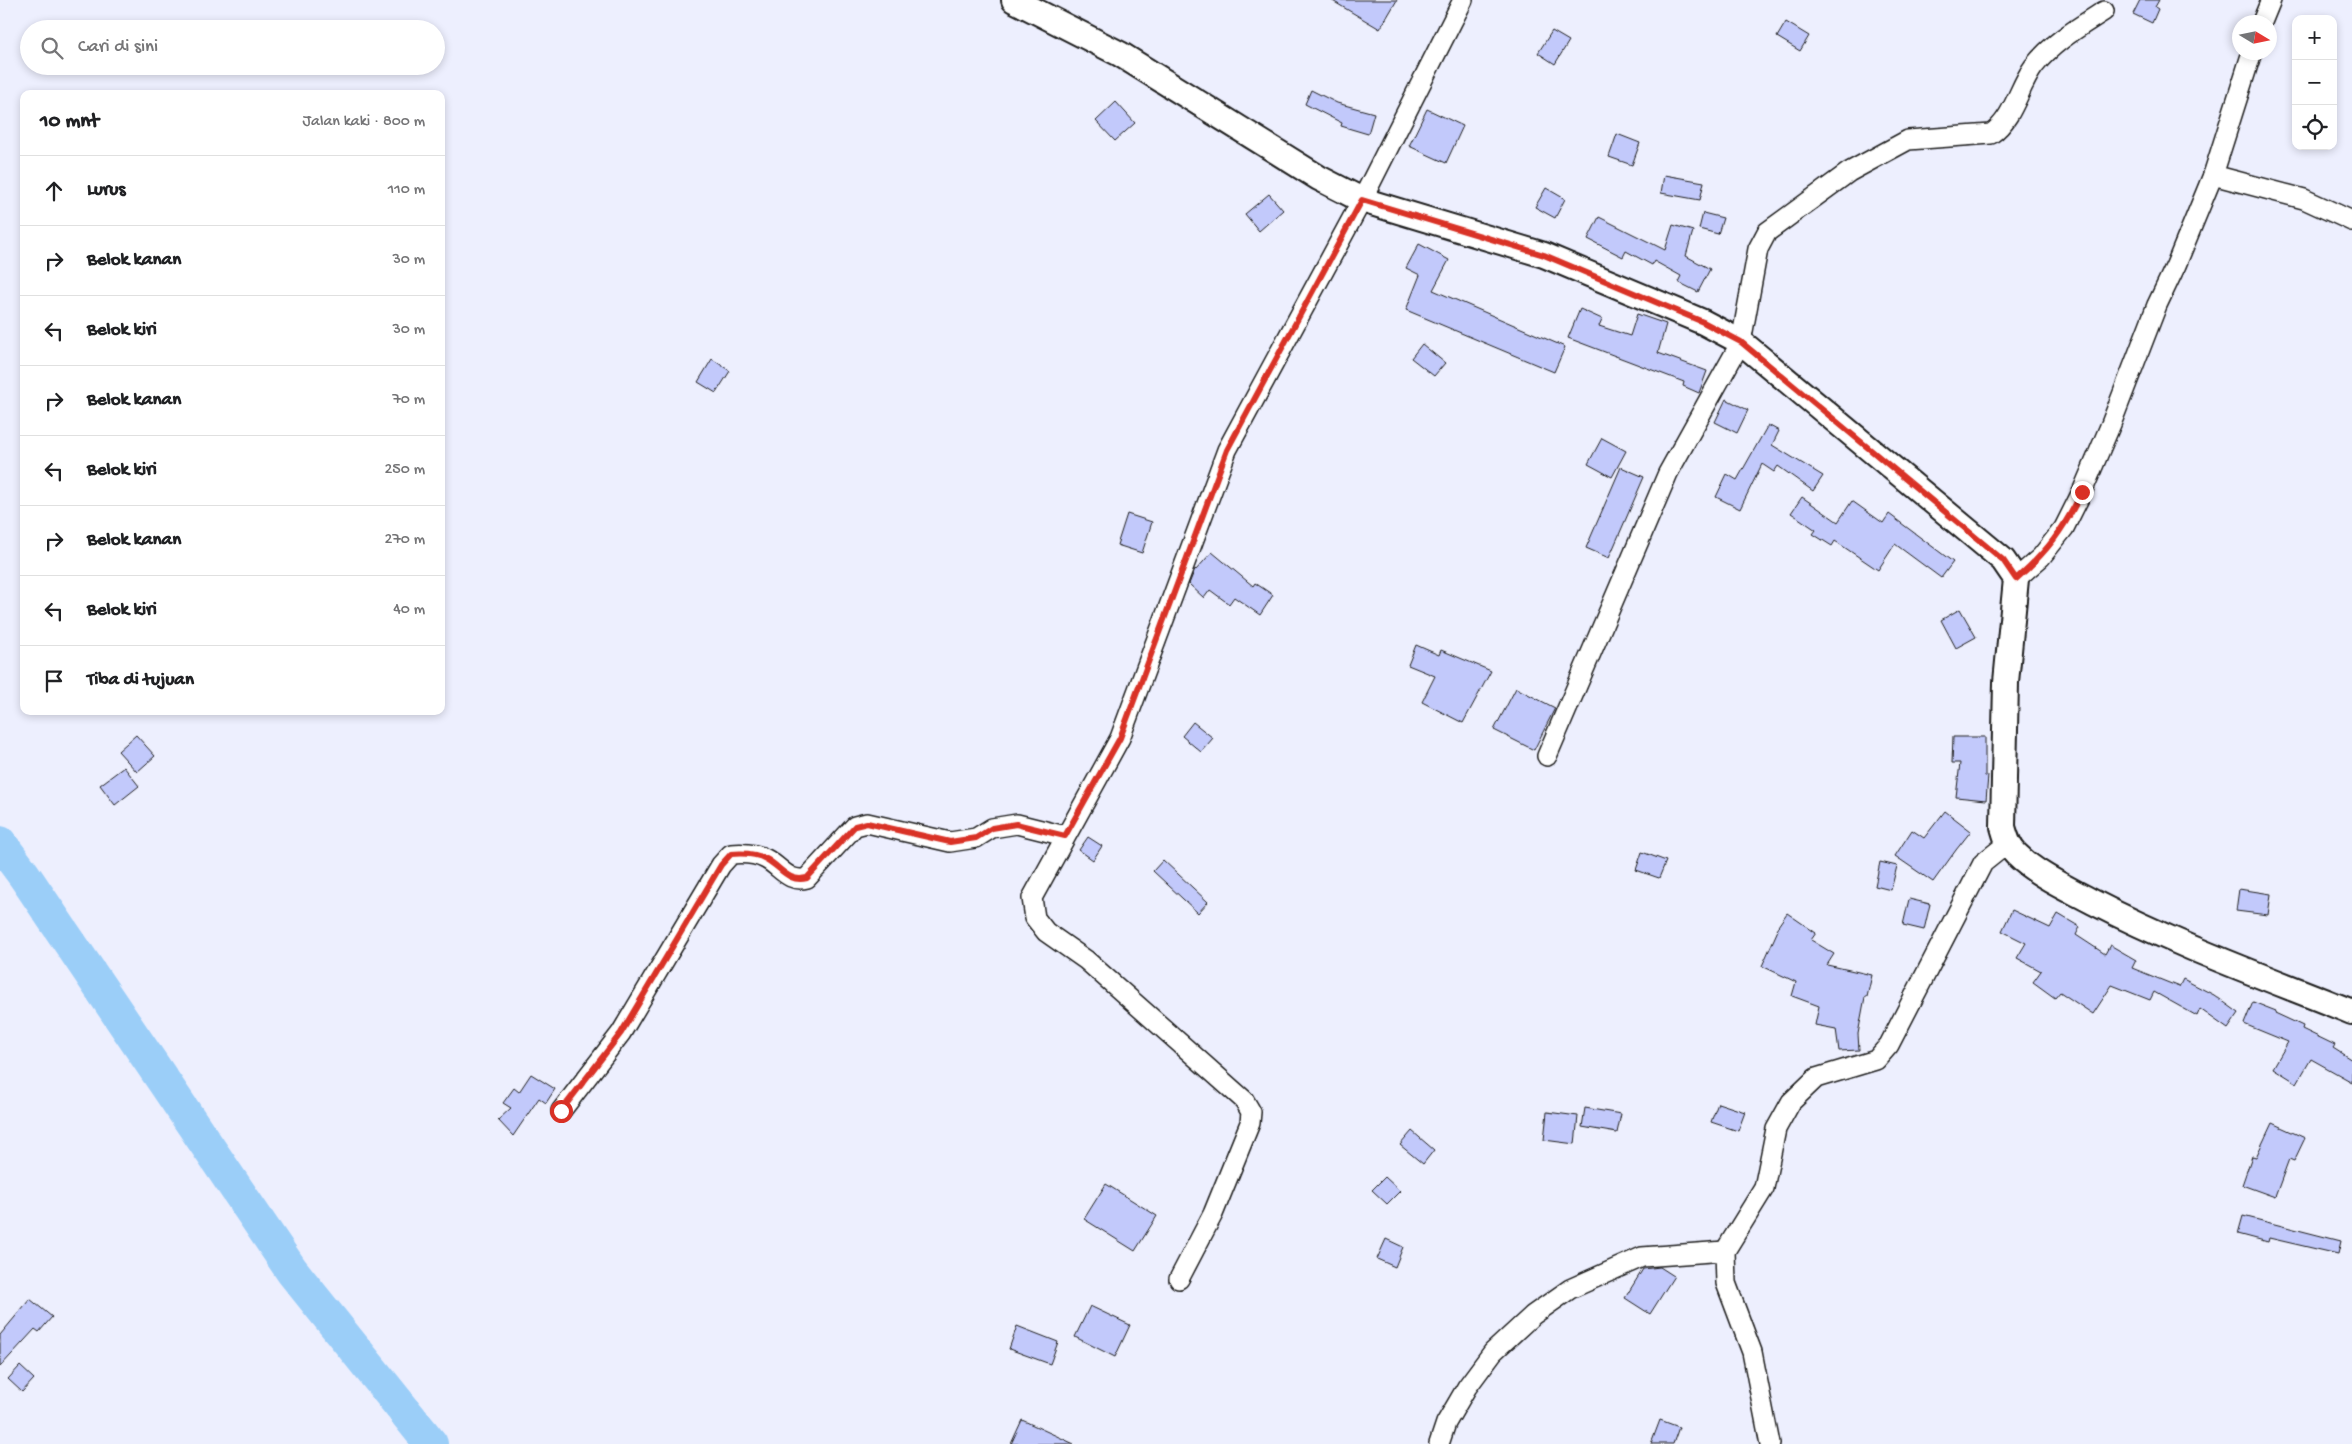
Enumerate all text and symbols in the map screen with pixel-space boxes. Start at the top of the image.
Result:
north arrow [2232,15,2277,60]
map controls [2292,15,2337,150]
button: + [2292,15,2337,60]
search box [20,20,445,75]
icon: search [38,34,66,62]
text: Cari di sini [78,36,158,59]
button: − [2292,60,2337,105]
button: locate [2292,105,2337,150]
text: 10 mnt [40,110,99,135]
text: Jalan kaki · 800 m [303,113,425,132]
icon: ahead [40,177,68,205]
text: Lurus [87,179,126,202]
text: 110 m [388,181,425,200]
icon: right [40,247,68,275]
text: Belok kanan [87,249,181,272]
text: 30 m [392,251,425,270]
icon: left [40,317,68,345]
text: Belok kiri [87,319,157,342]
text: 30 m [392,321,425,340]
icon: right [40,387,68,415]
text: Belok kanan [87,389,181,412]
text: 70 m [392,391,425,410]
icon: left [40,457,68,485]
text: Belok kiri [87,459,157,482]
text: 250 m [385,461,425,480]
route end [2071,481,2094,504]
icon: right [40,527,68,555]
text: Belok kanan [87,529,181,552]
text: 270 m [385,531,425,550]
icon: left [40,597,68,625]
text: Belok kiri [87,599,157,622]
text: 40 m [393,601,425,620]
icon: arrive [40,667,68,695]
text: Tiba di tujuan [87,669,194,692]
route start [550,1100,573,1123]

